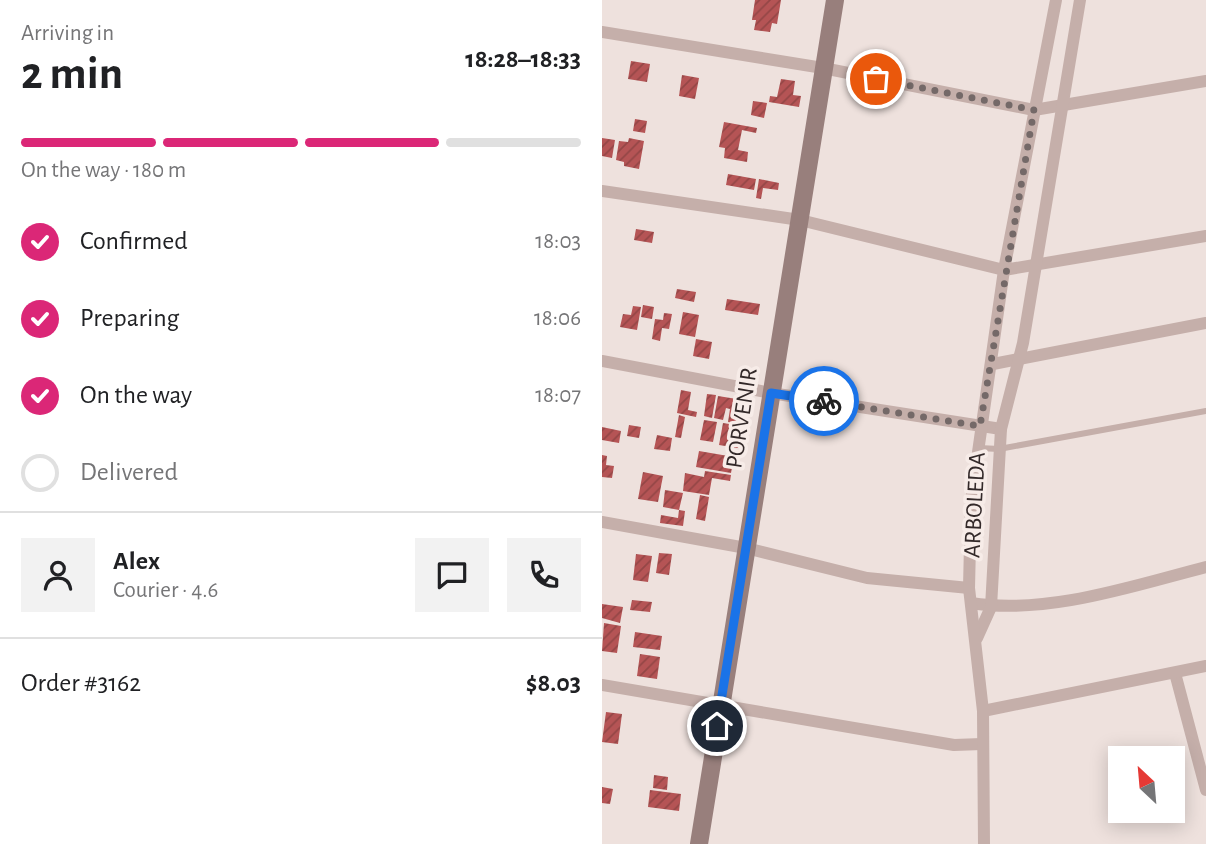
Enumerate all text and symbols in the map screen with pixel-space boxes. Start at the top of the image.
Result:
text: Arriving in [21,22,114,45]
text: 18:28–18:33 [465,46,581,72]
pin [846,49,906,109]
text: 2 min [21,51,123,97]
icon: bag [857,60,895,98]
text: On the way · 180 m [21,159,186,182]
icon: check [21,223,59,261]
text: Confirmed [80,228,188,254]
text: 18:03 [535,230,581,253]
icon: check [21,300,59,338]
text: Preparing [80,305,179,331]
text: 18:06 [534,307,581,330]
street label: PORVENIR [722,366,762,470]
courier [789,366,859,436]
icon: check [21,377,59,415]
text: On the way [80,382,192,408]
icon: bike [805,382,843,420]
text: 18:07 [535,384,581,407]
street label: ARBOLEDA [960,451,990,559]
text: Delivered [80,459,178,485]
button: person [21,538,95,612]
button: chat [415,538,489,612]
button: phone [507,538,581,612]
text: Alex [113,548,160,574]
text: Courier · 4.6 [113,579,218,602]
text: Order #3162 [21,670,141,696]
text: $8.03 [526,670,581,696]
pin [687,696,747,756]
icon: home [698,707,736,745]
north arrow [1108,746,1185,822]
map controls [1108,746,1185,823]

